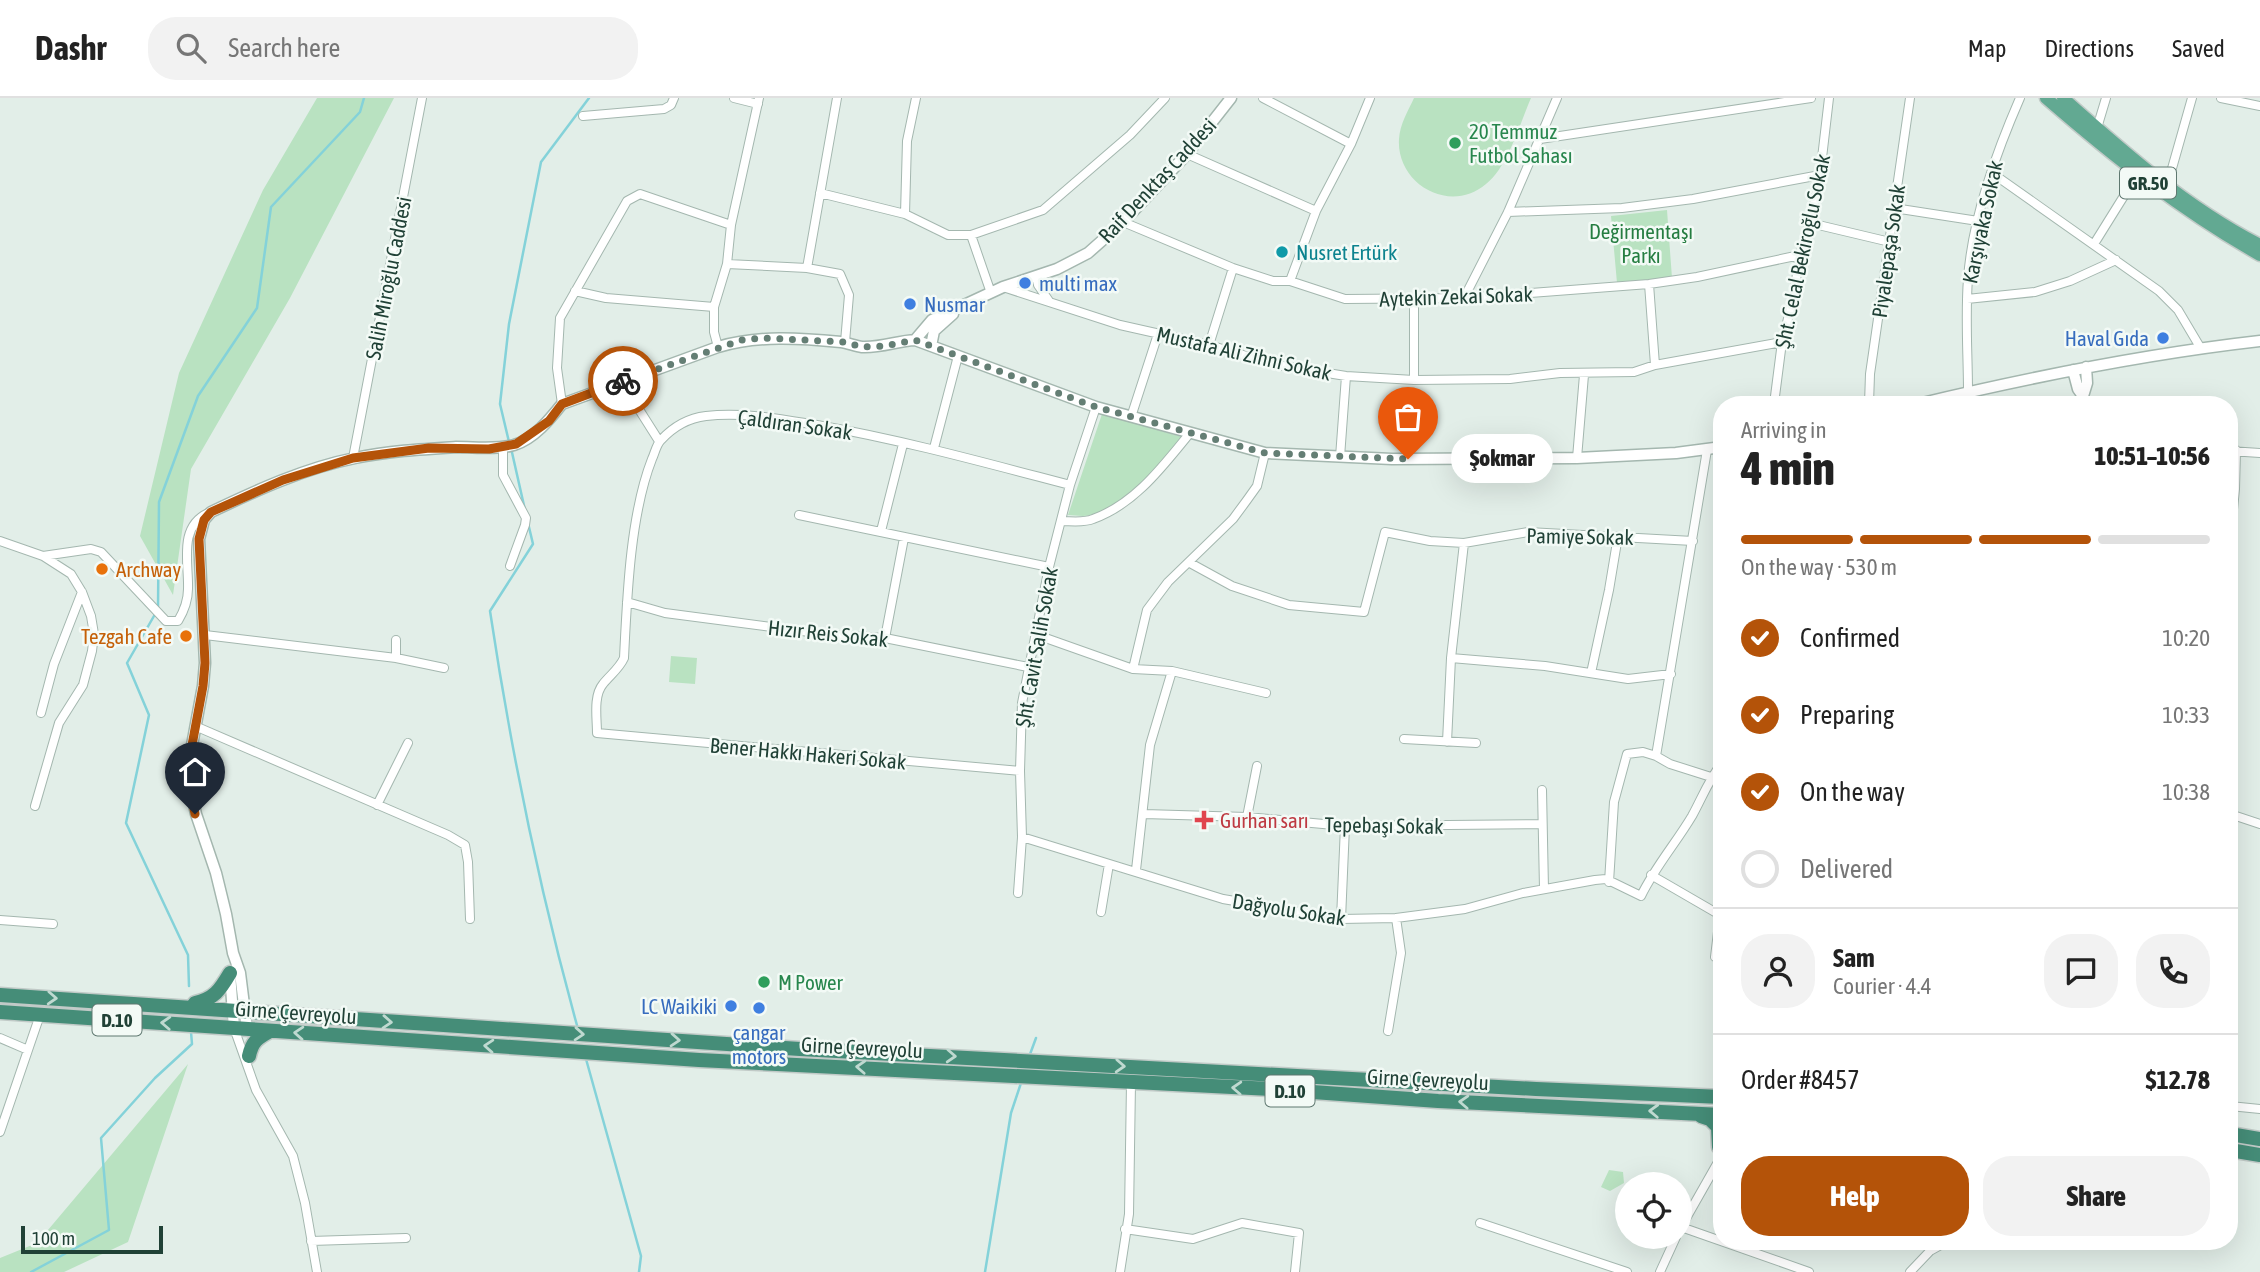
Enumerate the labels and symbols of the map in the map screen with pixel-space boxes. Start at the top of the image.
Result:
street label: Raif Denktaş Caddesi [1093,113,1221,247]
place label: 20 Temmuz Futbol Sahası [1469,119,1573,167]
marker: 20 Temmuz Futbol Sahası [1447,135,1463,151]
street label: Şht. Celal Bekiroğlu Sokak [1770,152,1834,350]
street label: Karşıyaka Sokak [1957,158,2007,286]
road number: GR.50 [2120,167,2176,198]
street label: Piyalepaşa Sokak [1867,183,1909,319]
street label: Salih Miroğlu Caddesi [360,194,416,362]
park label: Değirmentaşı Parkı [1589,219,1693,267]
place label: Nusret Ertürk [1296,240,1397,264]
marker: Nusret Ertürk [1274,244,1290,260]
place label: multi max [1039,271,1117,295]
marker: multi max [1017,275,1033,291]
street label: Aytekin Zekai Sokak [1379,281,1533,311]
place label: Nusmar [924,292,986,316]
marker: Nusmar [902,296,918,312]
street label: Mustafa Ali Zihni Sokak [1154,321,1334,385]
place label: Haval Gıda [2065,326,2149,350]
marker: Haval Gıda [2155,330,2171,346]
courier [588,346,658,416]
pin [1378,387,1438,459]
street label: Çaldıran Sokak [736,404,854,444]
callout: Şokmar [1450,434,1552,484]
street label: Pamiye Sokak [1526,523,1634,549]
place label: Archway [116,557,182,581]
marker: Archway [94,561,110,577]
street label: Şht. Cavit Salih Sokak [1010,565,1062,729]
street label: Hızır Reis Sokak [767,615,889,651]
place label: Tezgah Cafe [81,624,172,648]
marker: Tezgah Cafe [178,628,194,644]
street label: Bener Hakkı Hakeri Sokak [709,732,907,774]
pin [165,742,225,814]
place label: Gurhan sarı [1220,808,1309,832]
marker: Gurhan sarı [1194,810,1214,830]
street label: Tepebaşı Sokak [1324,812,1444,838]
street label: Dağyolu Sokak [1231,888,1347,930]
place label: M Power [778,970,844,994]
marker: M Power [756,974,772,990]
one-way arrow [47,990,58,1005]
place label: LC Waikiki [641,994,717,1018]
street label: Girne Çevreyolu [234,996,358,1028]
marker: LC Waikiki [723,998,739,1014]
marker: çangar motors [751,1000,767,1016]
road number: D.10 [92,1004,142,1036]
one-way arrow [382,1014,393,1029]
one-way arrow [160,1016,171,1031]
place label: çangar motors [732,1020,786,1068]
one-way arrow [293,1026,304,1041]
one-way arrow [573,1026,584,1041]
one-way arrow [670,1032,681,1047]
street label: Girne Çevreyolu [801,1032,923,1062]
one-way arrow [483,1038,494,1053]
one-way arrow [946,1049,957,1064]
one-way arrow [1115,1058,1126,1073]
one-way arrow [855,1060,866,1075]
street label: Girne Çevreyolu [1367,1064,1489,1094]
road number: D.10 [1266,1076,1314,1107]
one-way arrow [1231,1080,1242,1095]
one-way arrow [1458,1095,1469,1110]
one-way arrow [1648,1103,1659,1119]
scale bar [21,1223,163,1255]

